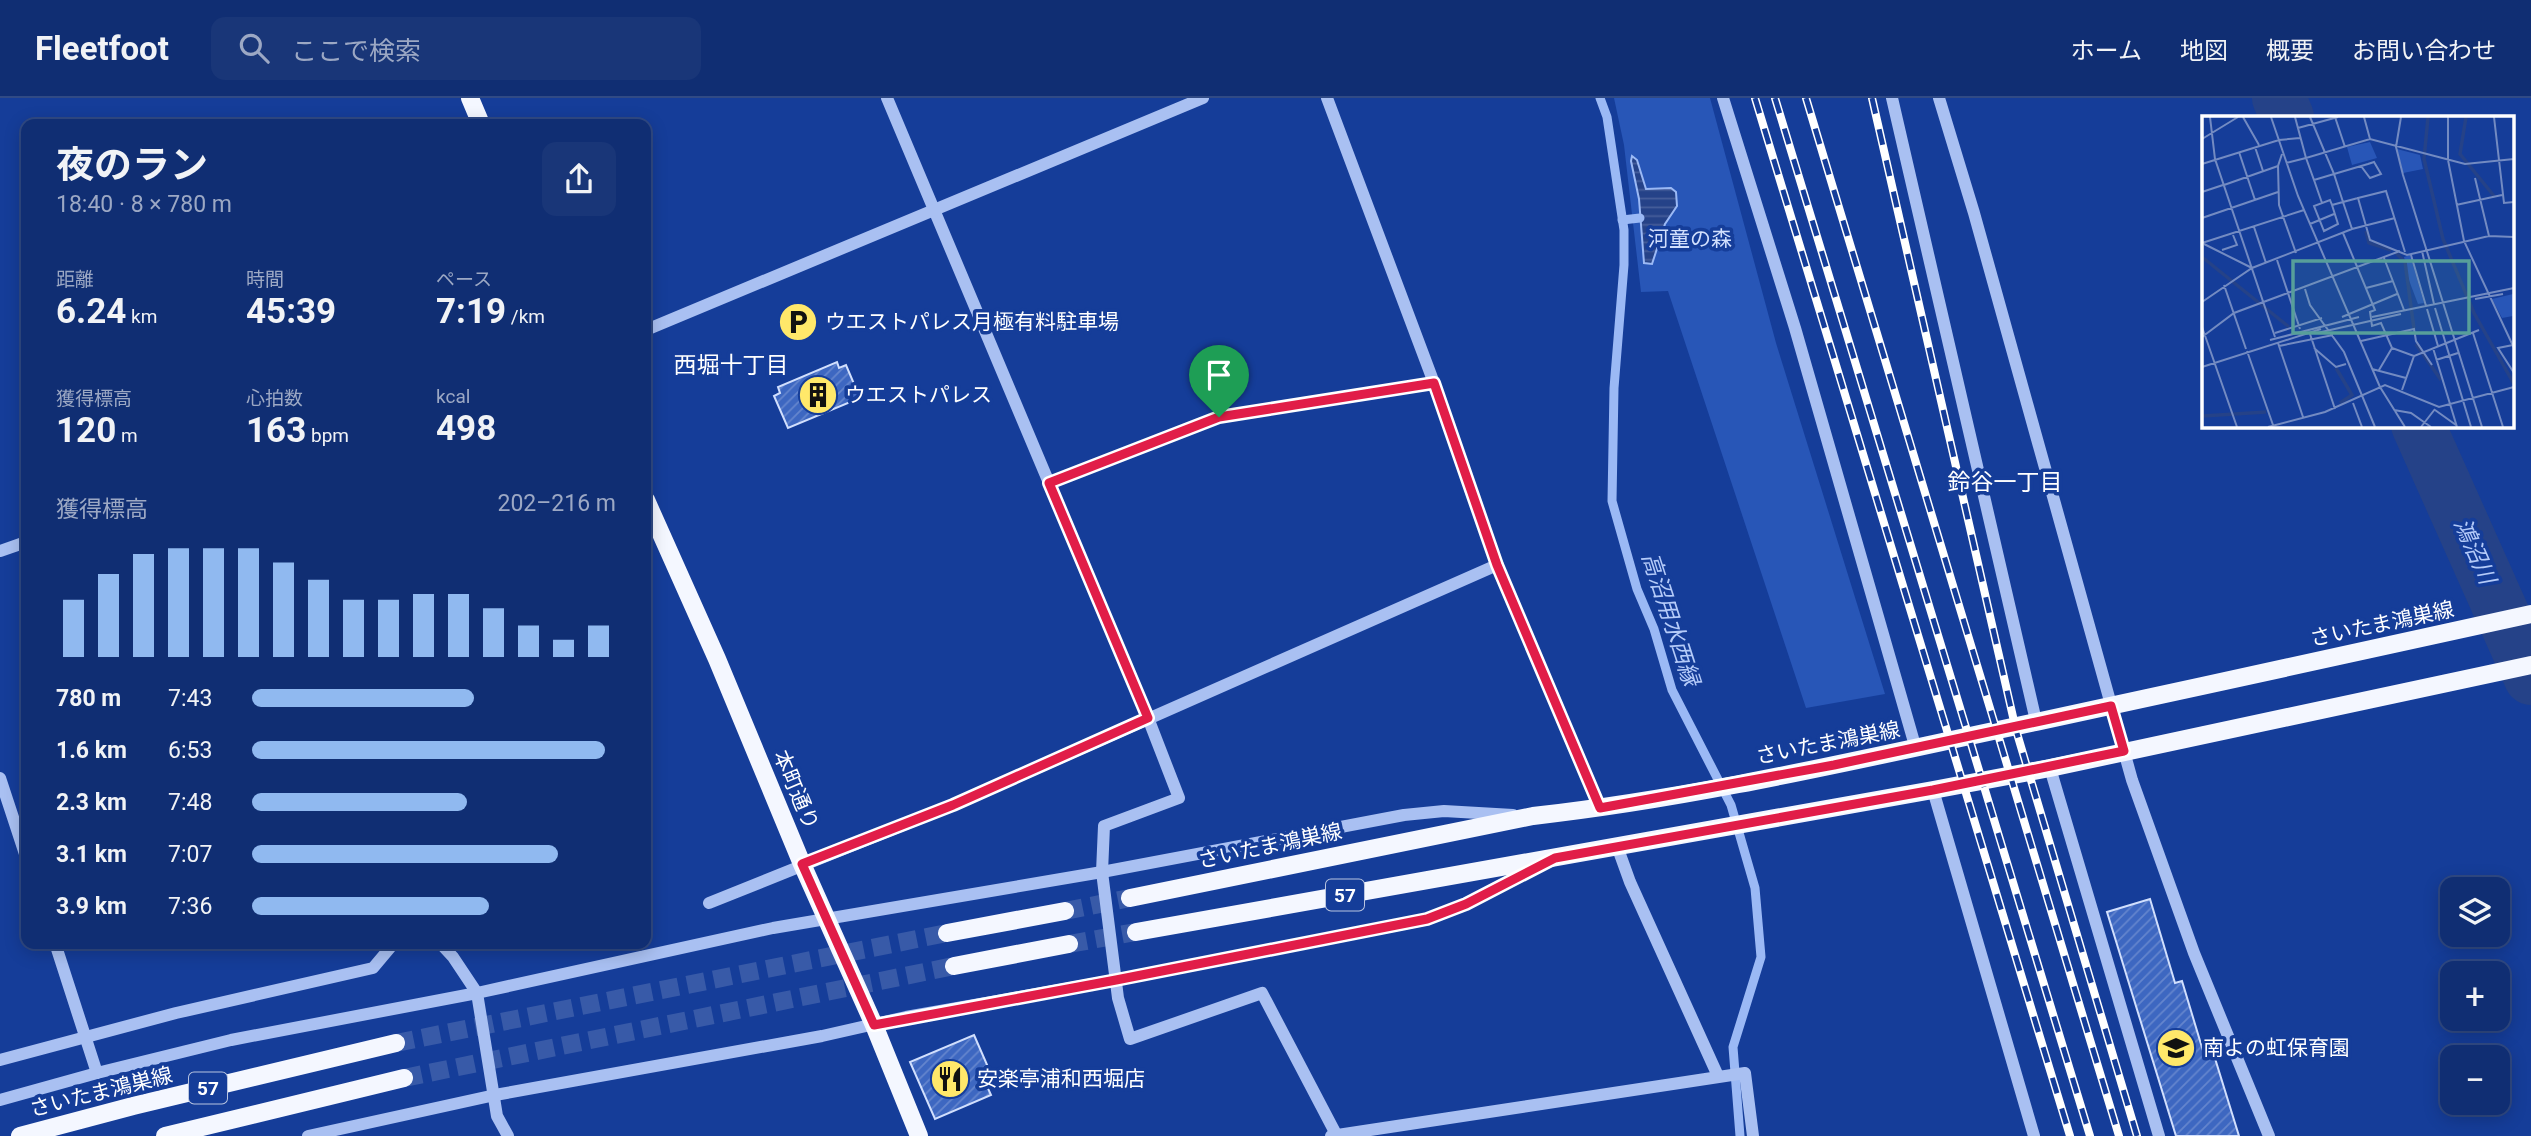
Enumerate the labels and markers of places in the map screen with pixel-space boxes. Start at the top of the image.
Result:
parking icon: ウエストパレス月極有料駐車場 [777,301,819,343]
place label: ウエストパレス月極有料駐車場 [825,310,1119,334]
pin [1189,345,1249,417]
building icon: ウエストパレス [797,374,839,416]
place label: ウエストパレス [845,383,992,407]
school or university icon: 南よの虹保育園 [2155,1027,2197,1069]
place label: 南よの虹保育園 [2203,1036,2350,1060]
restaurant icon: 安楽亭浦和西堀店 [929,1058,971,1100]
place label: 安楽亭浦和西堀店 [977,1067,1145,1091]

